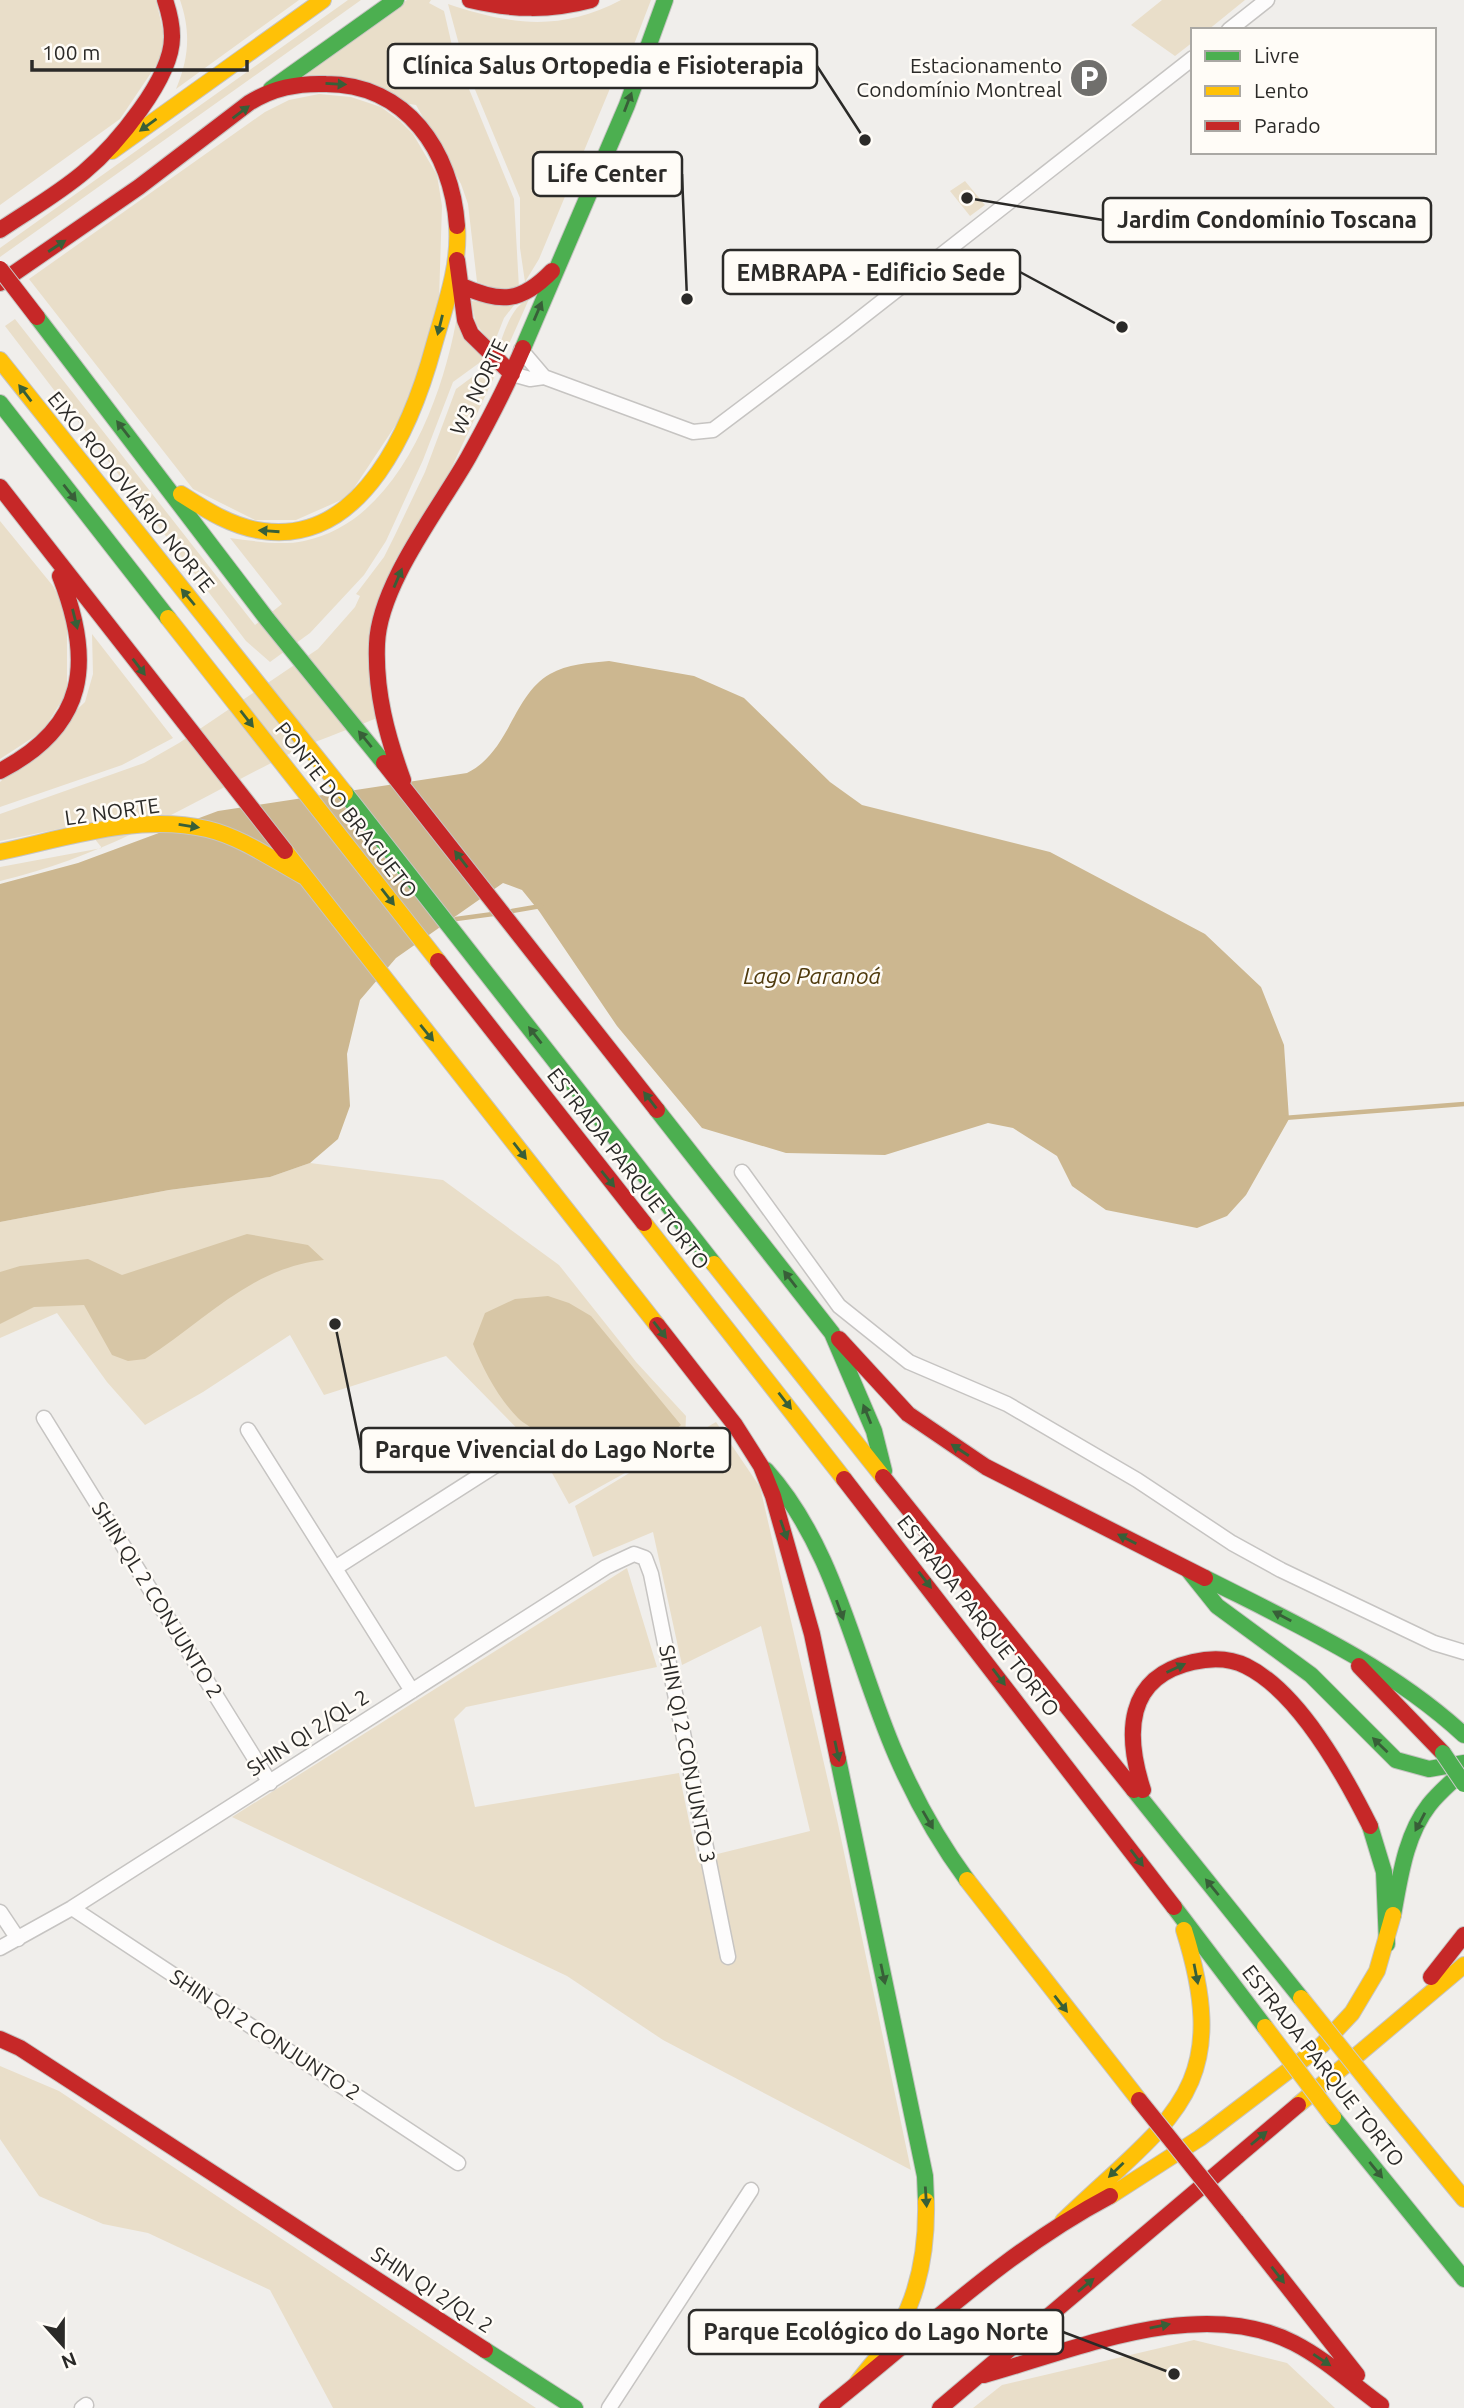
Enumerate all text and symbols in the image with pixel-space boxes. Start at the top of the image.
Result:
scale bar [32,28,247,72]
legend [1191,28,1436,154]
text: 100 m [42,40,100,64]
text: Livre [1254,43,1300,67]
callout: Clínica Salus Ortopedia e Fisioterapia [388,44,817,88]
text: Clínica Salus Ortopedia e Fisioterapia [402,53,804,78]
place label: Estacionamento Condomínio Montreal [856,53,1062,101]
parking icon: Estacionamento Condomínio Montreal [1068,57,1110,99]
text: Lento [1254,78,1309,102]
one-way arrow [325,79,347,90]
one-way arrow [622,92,633,113]
one-way arrow [232,105,250,119]
text: Parado [1254,113,1320,137]
one-way arrow [139,118,157,132]
callout: Life Center [533,152,682,196]
text: Life Center [547,161,668,186]
callout: Jardim Condomínio Toscana [1103,198,1431,242]
text: Jardim Condomínio Toscana [1117,207,1417,232]
one-way arrow [47,239,67,252]
callout: EMBRAPA - Edificio Sede [723,250,1020,294]
text: EMBRAPA - Edificio Sede [737,260,1005,285]
one-way arrow [532,301,543,322]
one-way arrow [434,314,445,336]
street label: W3 NORTE [445,335,512,439]
one-way arrow [19,384,33,402]
street label: EIXO RODOVIÁRIO NORTE [44,386,220,596]
one-way arrow [116,420,130,438]
one-way arrow [62,484,76,502]
one-way arrow [258,525,280,536]
one-way arrow [393,567,404,588]
one-way arrow [181,588,196,605]
one-way arrow [70,608,81,630]
one-way arrow [132,657,147,675]
one-way arrow [240,709,255,727]
street label: PONTE DO BRAGUETO [271,717,423,902]
one-way arrow [357,730,372,748]
street label: L2 NORTE [63,793,161,830]
one-way arrow [178,821,200,832]
one-way arrow [454,850,468,868]
one-way arrow [381,888,396,906]
water label: Lago Paranoá [743,963,881,988]
one-way arrow [420,1024,435,1042]
one-way arrow [528,1026,543,1044]
street label: ESTRADA PARQUE TORTO [543,1063,715,1274]
one-way arrow [642,1091,657,1109]
one-way arrow [513,1142,527,1160]
one-way arrow [600,1169,615,1187]
one-way arrow [783,1270,798,1288]
one-way arrow [653,1321,668,1339]
one-way arrow [778,1392,792,1410]
one-way arrow [862,1403,873,1424]
callout: Parque Vivencial do Lago Norte [361,1428,730,1472]
text: Parque Vivencial do Lago Norte [375,1437,715,1462]
one-way arrow [950,1443,969,1456]
street label: SHIN QL 2 CONJUNTO 2 [87,1497,228,1702]
street label: ESTRADA PARQUE TORTO [893,1510,1065,1721]
one-way arrow [779,1520,790,1541]
one-way arrow [1117,1533,1137,1544]
one-way arrow [917,1571,932,1589]
one-way arrow [835,1599,846,1620]
one-way arrow [1272,1610,1292,1622]
street label: SHIN QI 2 CONJUNTO 3 [655,1643,721,1865]
one-way arrow [1166,1663,1186,1674]
one-way arrow [992,1668,1006,1686]
street label: SHIN QI 2/QL 2 [242,1684,373,1780]
one-way arrow [1372,1738,1389,1754]
one-way arrow [831,1740,842,1762]
one-way arrow [922,1810,934,1829]
one-way arrow [1414,1812,1426,1831]
one-way arrow [1130,1849,1144,1867]
one-way arrow [1205,1879,1220,1897]
street label: ESTRADA PARQUE TORTO [1238,1960,1410,2171]
one-way arrow [877,1963,888,1985]
one-way arrow [1190,1963,1201,1985]
street label: SHIN QI 2 CONJUNTO 2 [166,1964,365,2105]
one-way arrow [1054,1994,1069,2012]
one-way arrow [1250,2130,1268,2146]
one-way arrow [1368,2161,1383,2178]
one-way arrow [1108,2162,1125,2178]
one-way arrow [921,2186,932,2208]
street label: SHIN QI 2/QL 2 [367,2241,498,2337]
one-way arrow [1270,2266,1285,2283]
one-way arrow [1077,2278,1094,2293]
north arrow [28,2310,98,2380]
callout: Parque Ecológico do Lago Norte [689,2310,1063,2354]
text: Parque Ecológico do Lago Norte [703,2319,1049,2344]
one-way arrow [1149,2321,1171,2332]
text: N [59,2348,80,2374]
one-way arrow [1312,2354,1332,2367]

